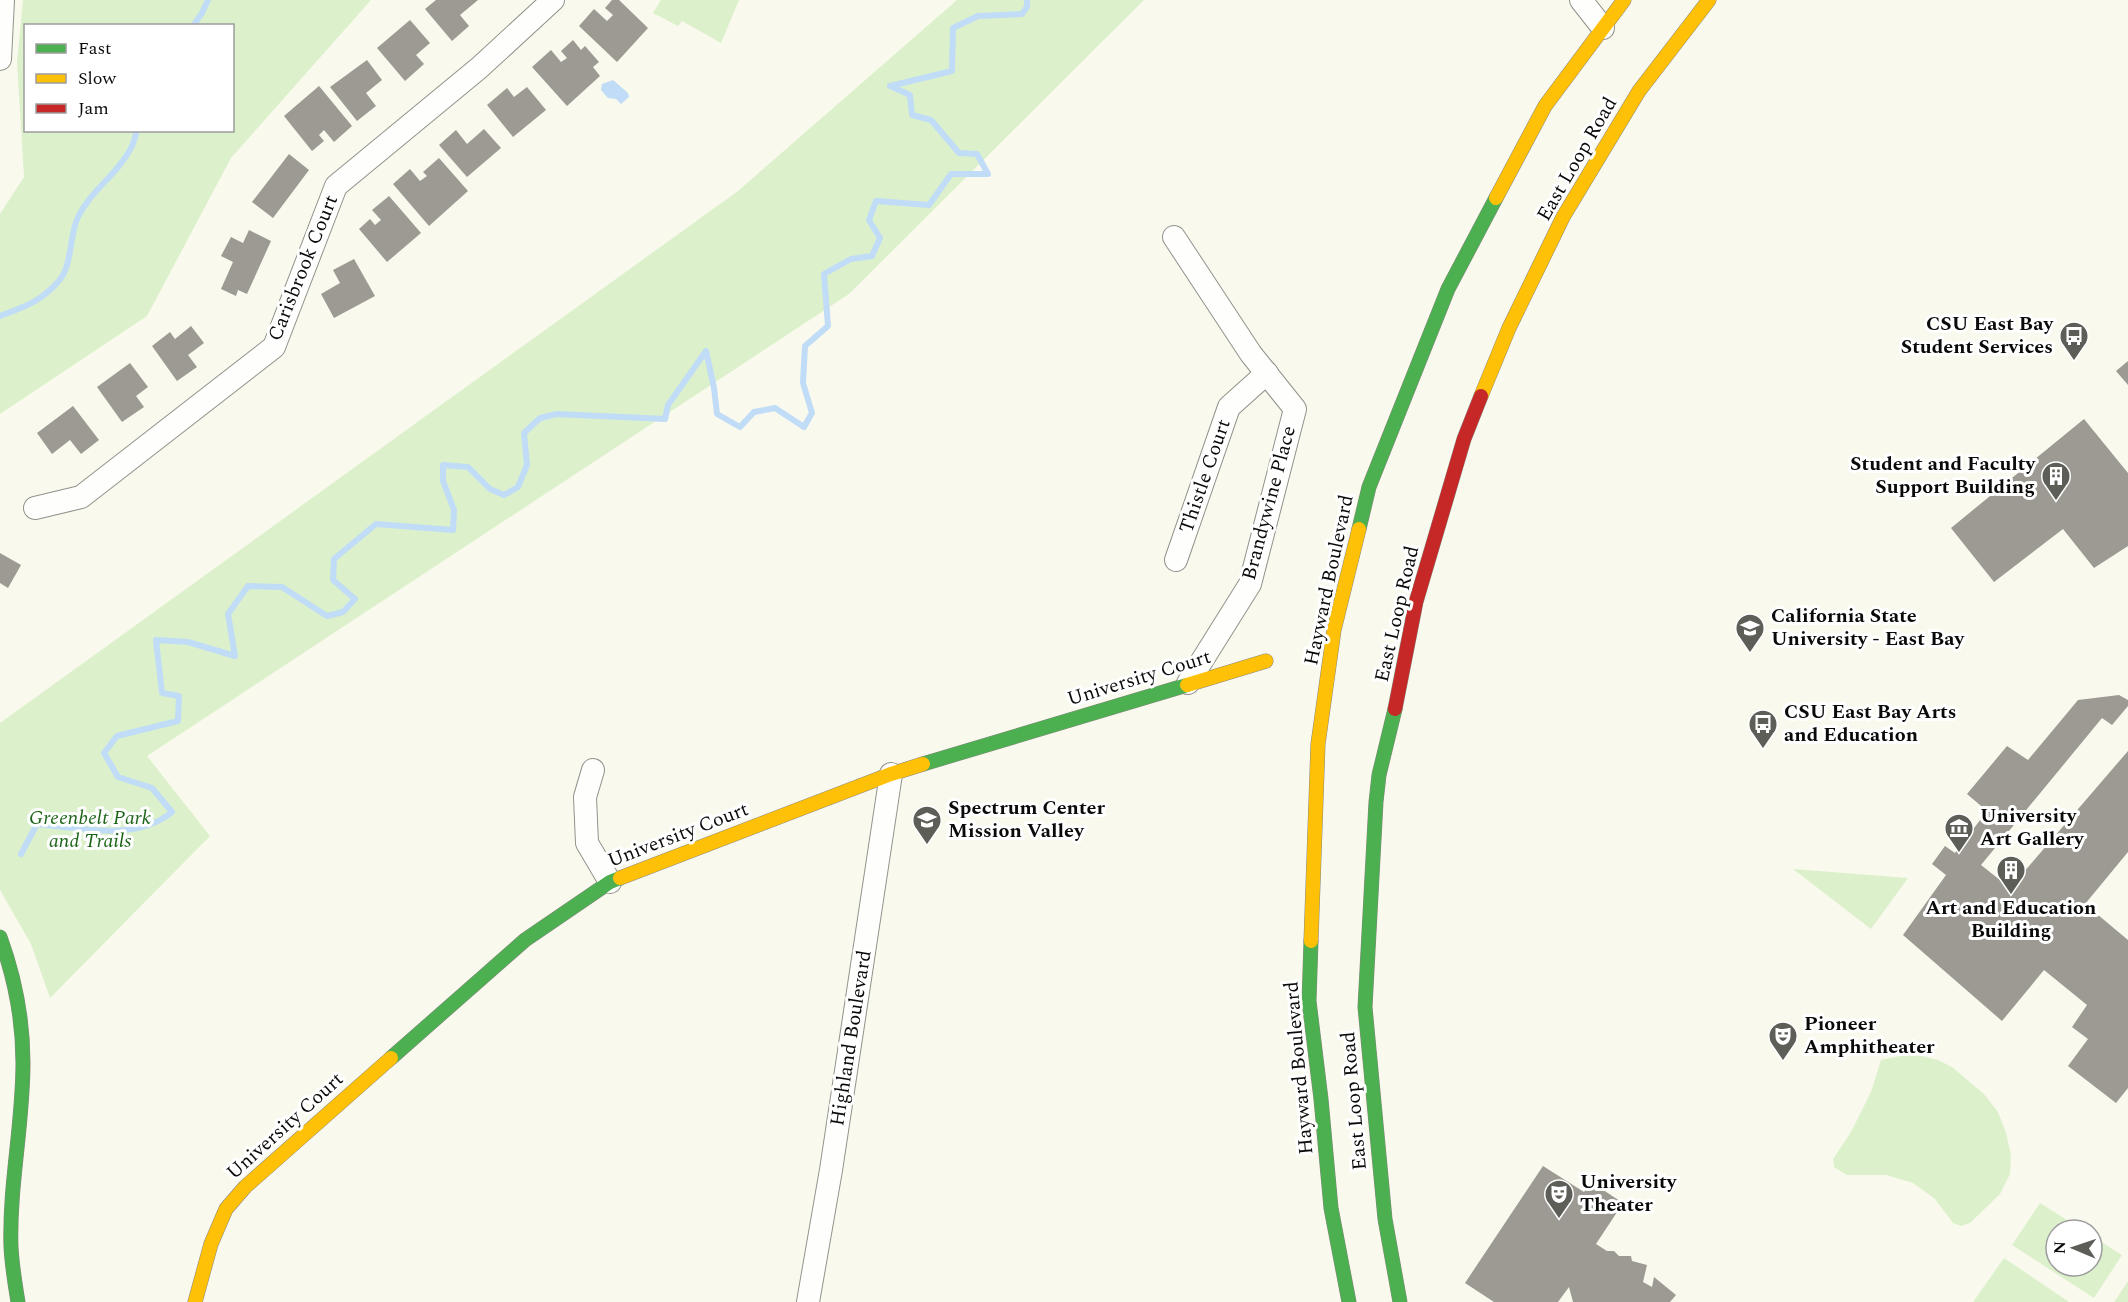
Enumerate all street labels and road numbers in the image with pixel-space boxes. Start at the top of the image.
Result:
street label: East Loop Road [1529,91,1625,227]
street label: Carisbrook Court [260,190,346,346]
street label: Thistle Court [1171,415,1239,537]
street label: Brandywine Place [1234,422,1304,584]
street label: Hayward Boulevard [1296,492,1362,668]
street label: East Loop Road [1367,543,1427,685]
street label: University Court [1063,642,1215,714]
street label: University Court [603,794,753,876]
street label: Highland Boulevard [822,948,880,1128]
street label: Hayward Boulevard [1276,980,1322,1156]
street label: East Loop Road [1333,1030,1375,1172]
street label: University Court [220,1065,350,1187]

